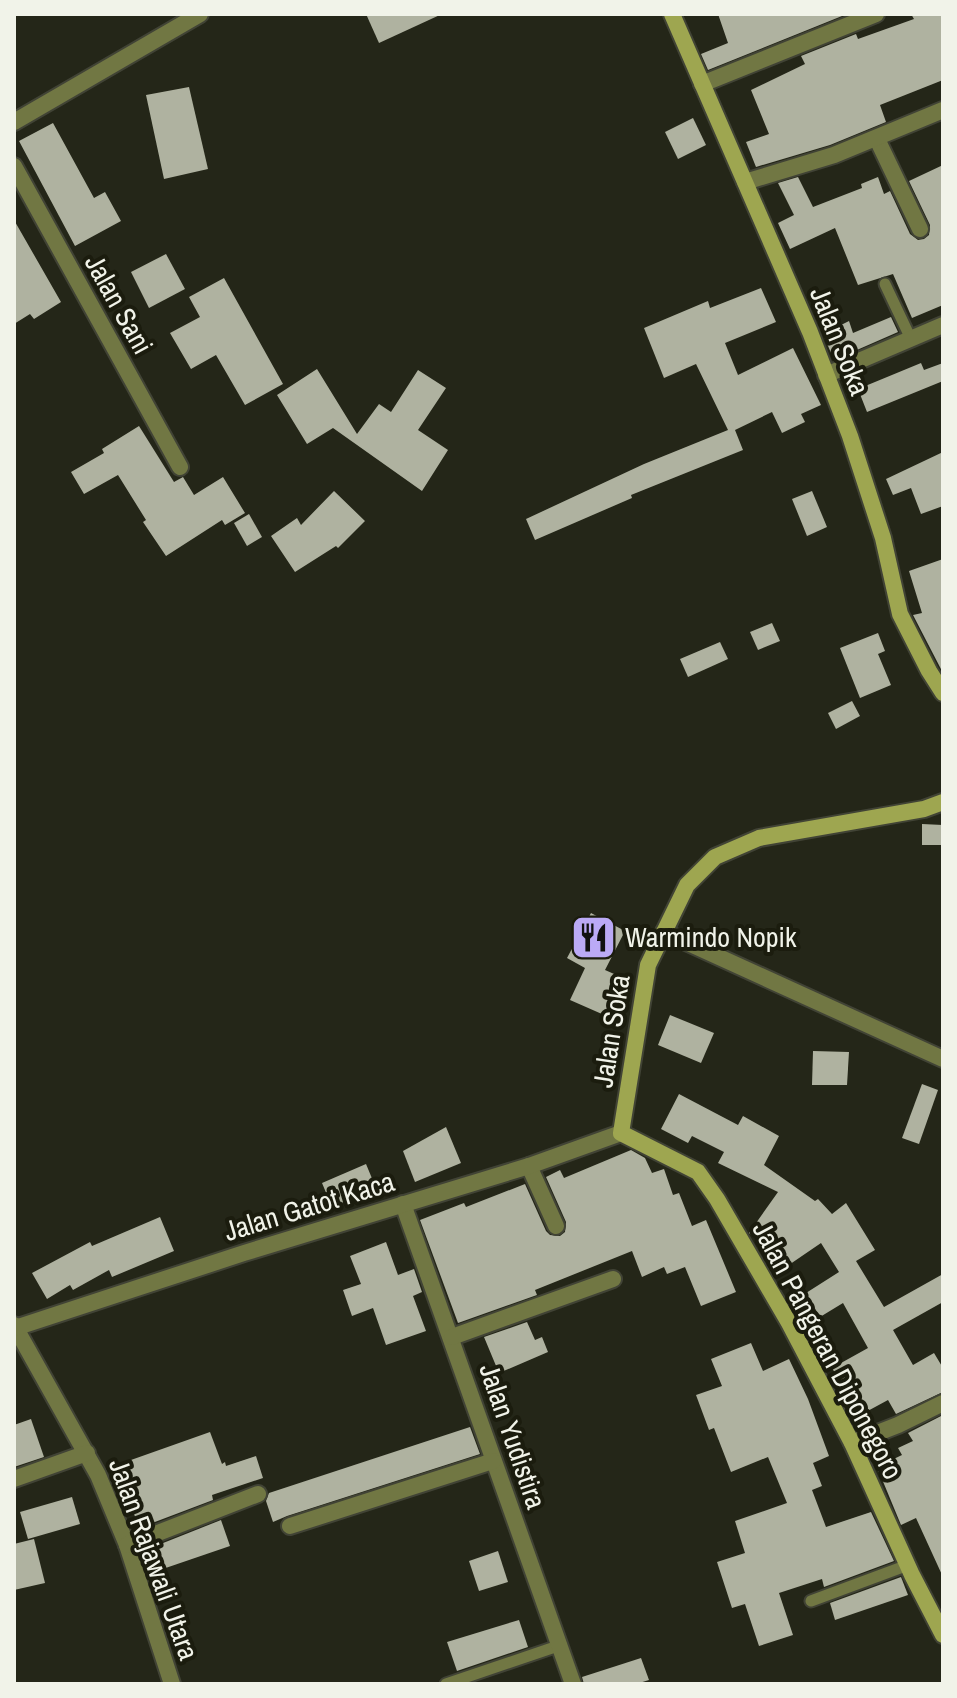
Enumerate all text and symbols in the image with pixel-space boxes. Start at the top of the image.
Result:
street label: Jalan Sani [76,247,162,361]
street label: Jalan Soka [801,281,879,401]
restaurant icon: Warmindo Nopik [570,913,618,961]
place label: Warmindo Nopik [625,918,797,956]
street label: Jalan Soka [583,972,639,1090]
street label: Jalan Gatot Kaca [219,1162,399,1250]
street label: Jalan Pangeran Diponegoro [744,1214,912,1486]
street label: Jalan Yudistira [470,1358,556,1514]
street label: Jalan Rajawali Utara [100,1453,208,1665]

